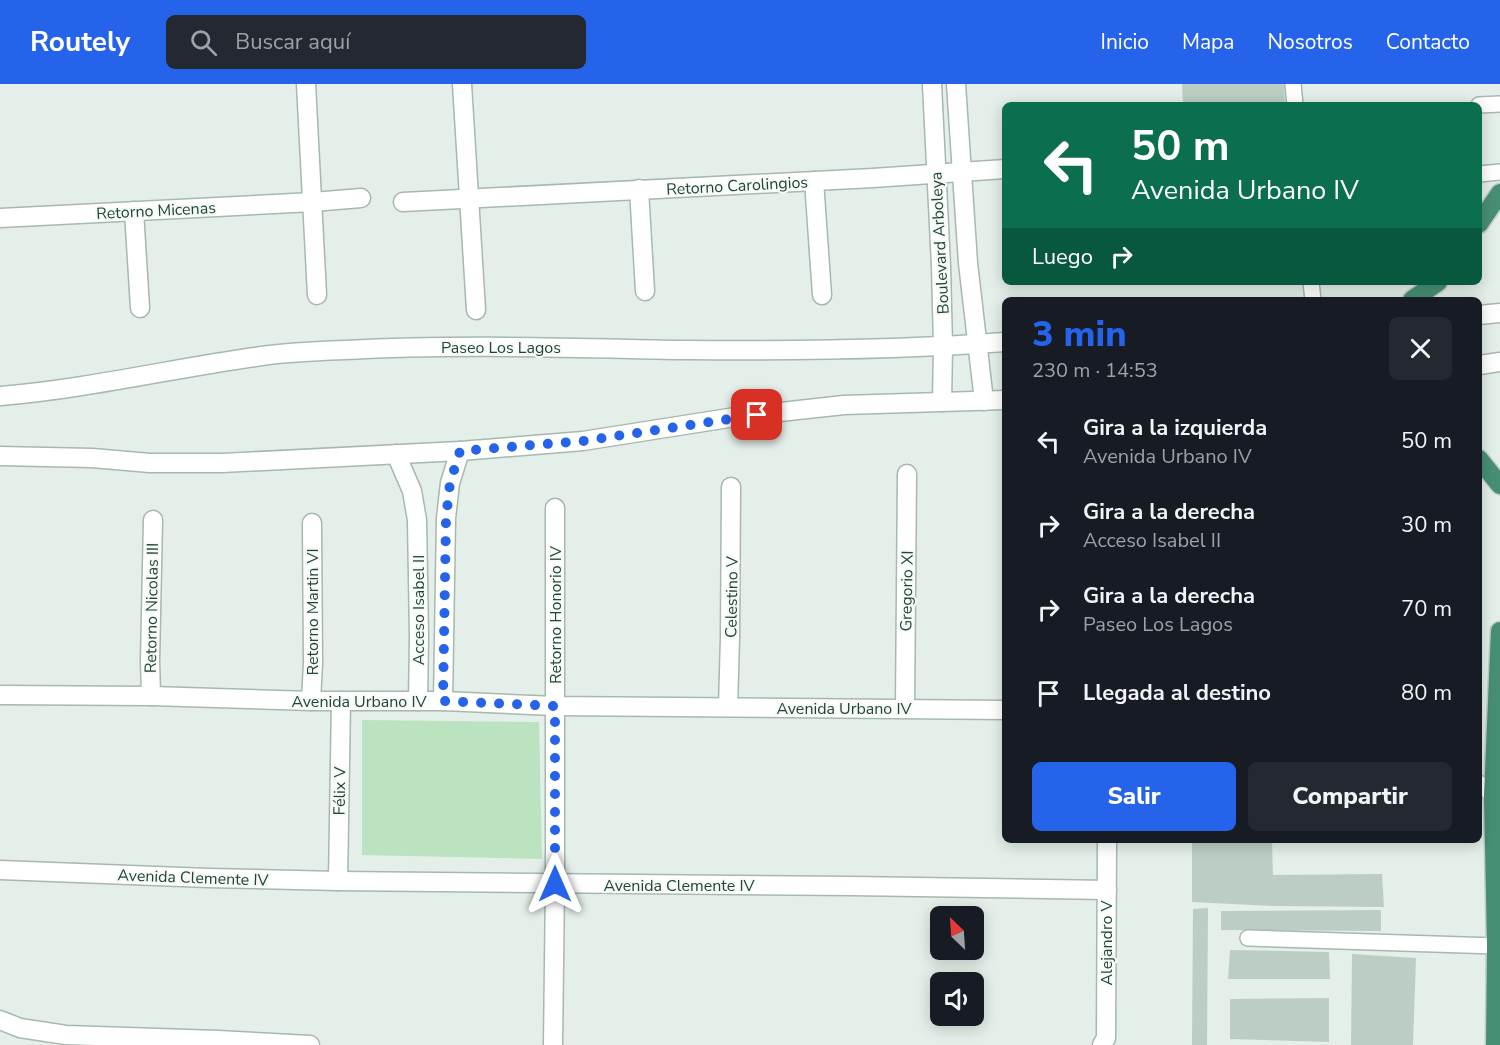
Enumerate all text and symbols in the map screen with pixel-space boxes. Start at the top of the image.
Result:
search box [166,15,586,69]
text: Routely [30,23,130,61]
icon: search [187,26,220,59]
text: Buscar aquí [235,27,350,57]
text: Inicio [1101,28,1149,56]
text: Mapa [1182,28,1234,56]
text: Nosotros [1267,28,1353,56]
text: Contacto [1386,28,1470,56]
text: 50 m [1131,118,1230,175]
icon: left [1032,126,1110,204]
street label: Retorno Carolingios [666,171,809,201]
street label: Boulevard Arboleya [925,171,955,315]
text: Avenida Urbano IV [1131,172,1359,209]
street label: Retorno Micenas [96,197,216,225]
icon: right [1105,240,1138,273]
text: Luego [1032,242,1093,272]
text: 3 min [1032,310,1127,359]
button: close [1389,317,1452,380]
street label: Paseo Los Lagos [441,337,561,359]
text: 230 m · 14:53 [1032,357,1158,384]
pin [731,389,782,440]
icon: arrive [740,398,773,431]
text: Gira a la izquierda [1083,413,1267,443]
icon: left [1032,425,1065,458]
text: 50 m [1401,426,1452,456]
text: Avenida Urbano IV [1083,443,1252,470]
text: Gira a la derecha [1083,497,1255,527]
icon: right [1032,509,1065,542]
text: 30 m [1401,510,1452,540]
text: Acceso Isabel II [1083,527,1221,554]
street label: Retorno Nicolas III [140,543,164,673]
street label: Retorno Honorio IV [545,545,567,684]
street label: Retorno Martin VI [302,548,324,676]
street label: Gregorio XI [895,550,919,632]
street label: Acceso Isabel II [408,555,430,665]
street label: Celestino V [720,555,744,638]
text: Gira a la derecha [1083,581,1255,611]
icon: right [1032,593,1065,626]
text: 70 m [1401,594,1452,624]
text: Paseo Los Lagos [1083,611,1233,638]
icon: arrive [1032,677,1065,710]
text: Llegada al destino [1083,678,1271,708]
text: 80 m [1401,678,1452,708]
street label: Avenida Urbano IV [292,691,427,713]
street label: Avenida Urbano IV [777,698,912,720]
button: Salir [1032,762,1236,831]
button: Compartir [1248,762,1452,831]
street label: Félix V [329,765,351,816]
position arrow [523,852,587,916]
street label: Avenida Clemente IV [117,864,270,892]
street label: Avenida Clemente IV [603,875,756,897]
street label: Alejandro V [1096,899,1118,986]
north arrow [930,906,984,960]
map controls [930,906,984,1026]
button: sound [930,972,984,1026]

